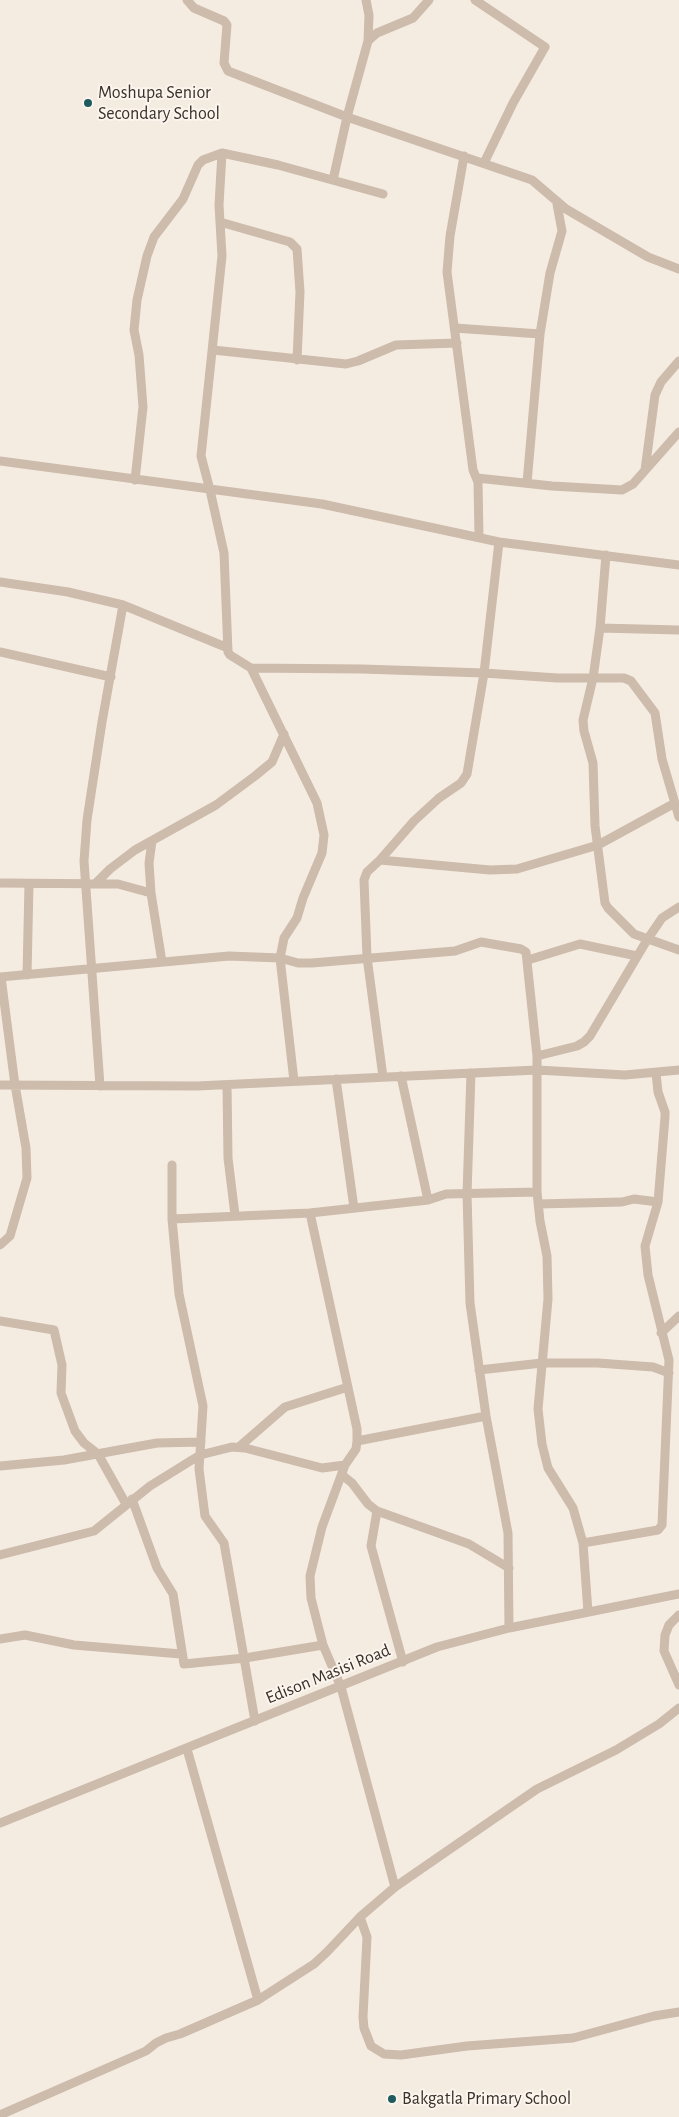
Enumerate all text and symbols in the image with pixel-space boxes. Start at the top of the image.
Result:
place label: Moshupa Senior Secondary School [98,82,220,125]
marker: Moshupa Senior Secondary School [82,97,94,109]
street label: Edison Masisi Road [262,1639,394,1709]
place label: Bakgatla Primary School [402,2088,571,2110]
marker: Bakgatla Primary School [386,2093,398,2105]

